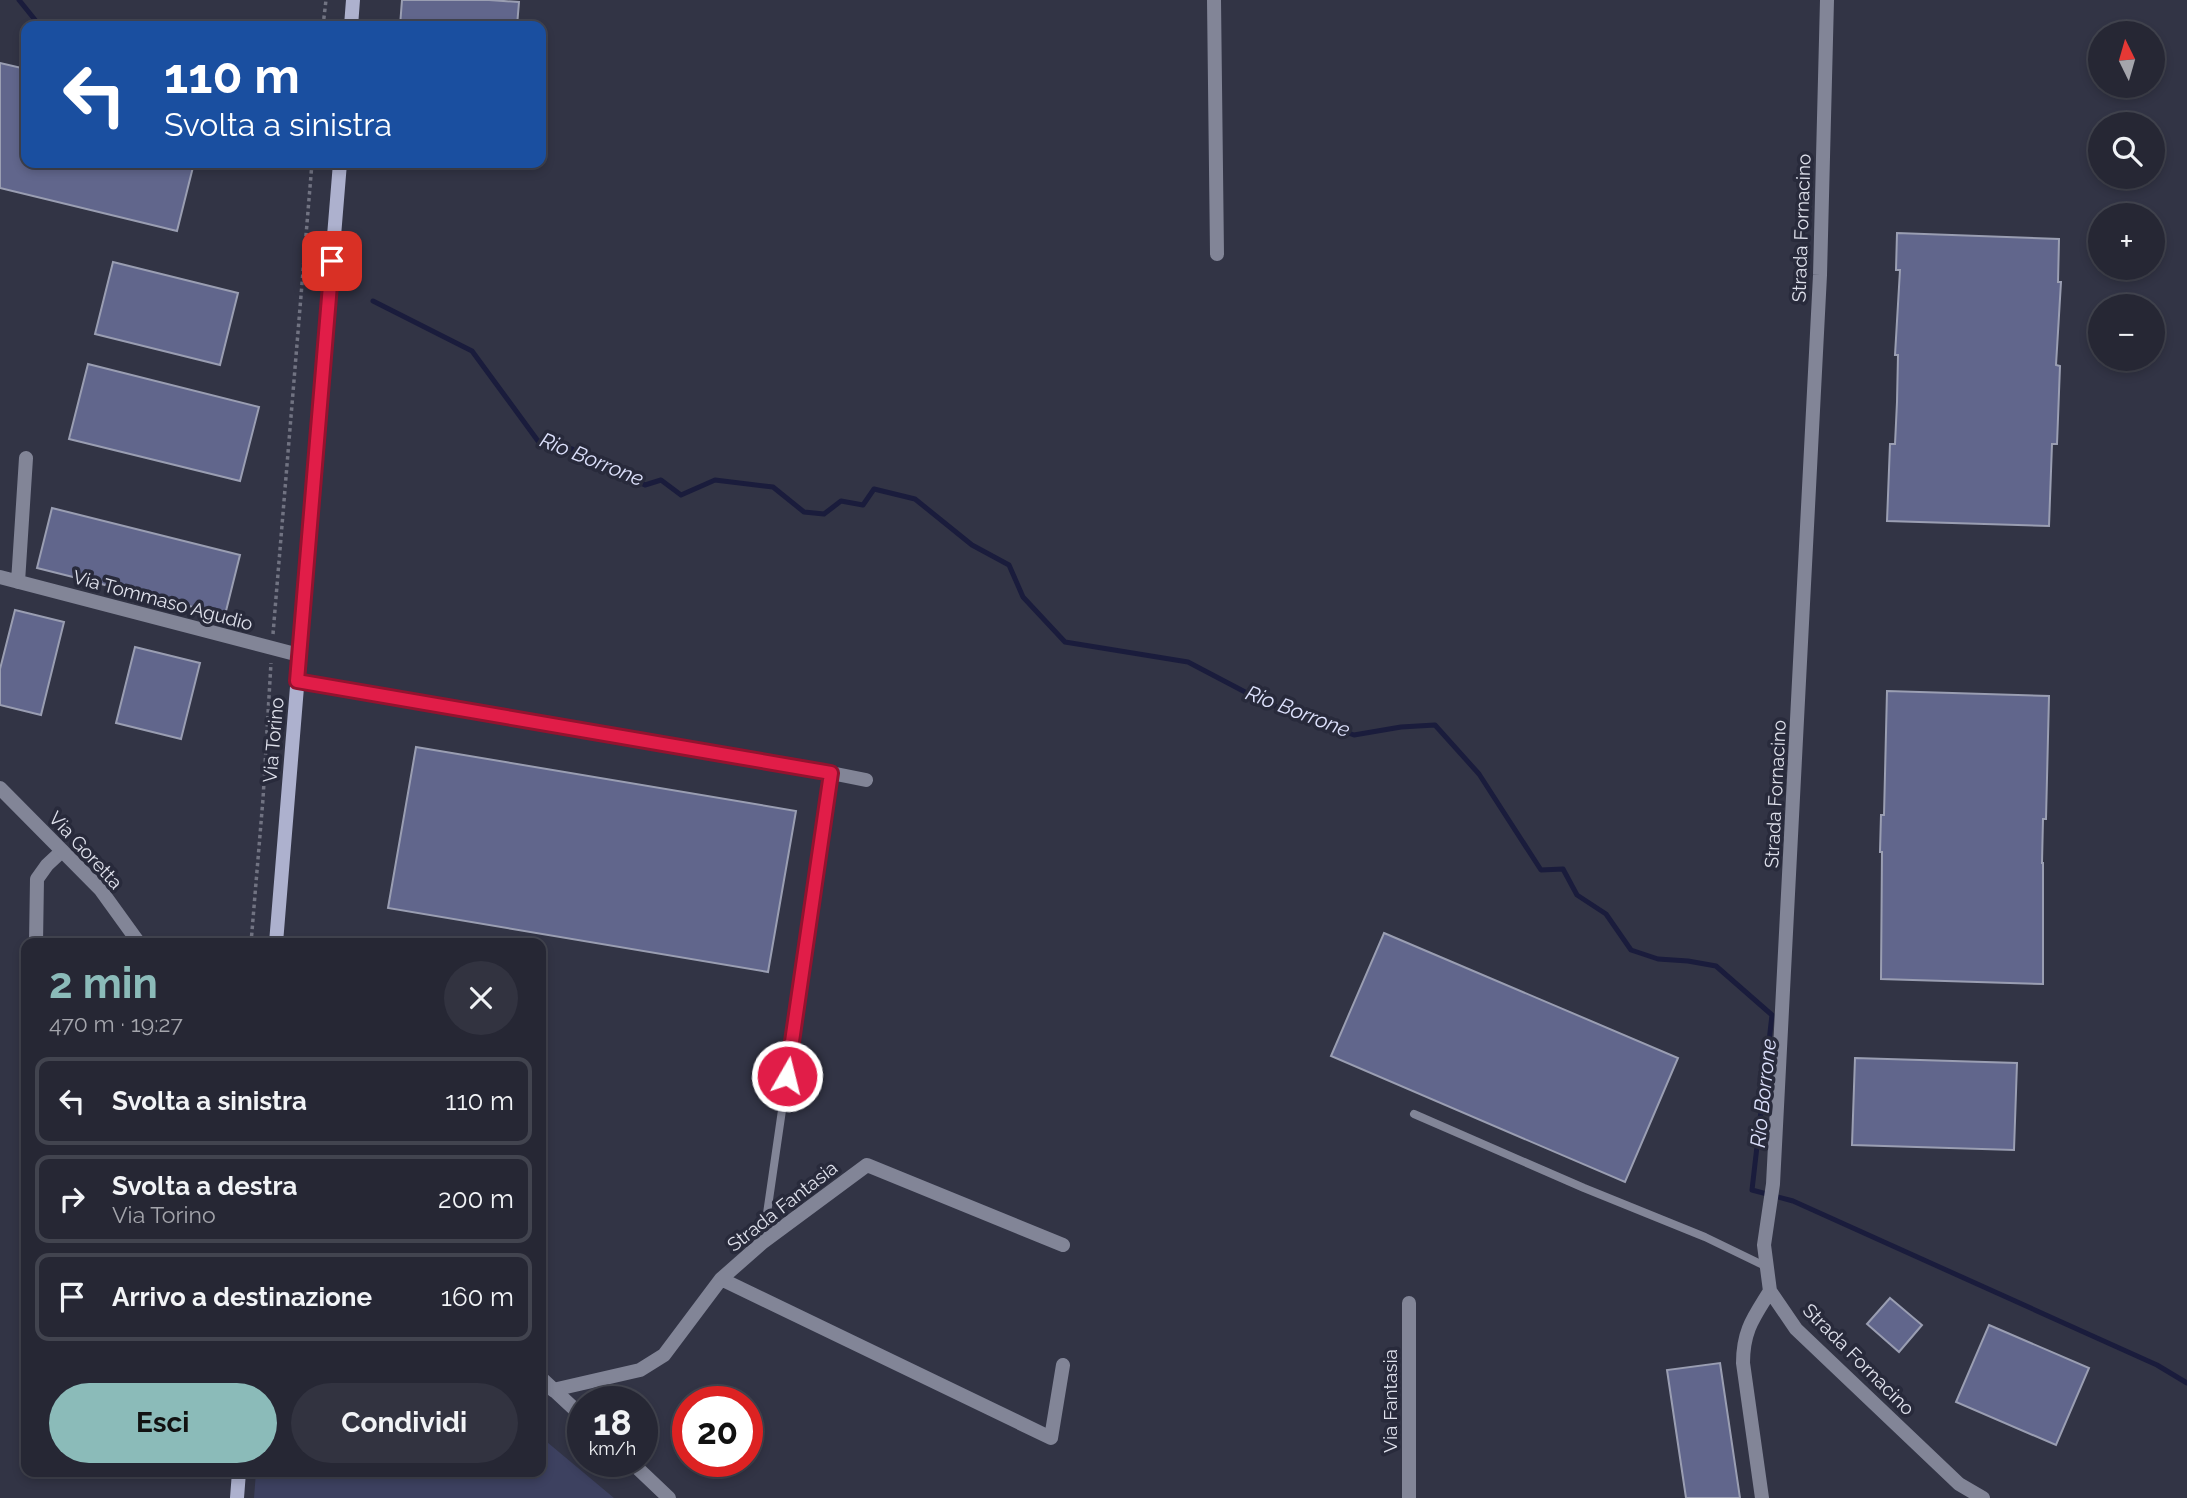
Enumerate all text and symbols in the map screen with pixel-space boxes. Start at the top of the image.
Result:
north arrow [2088,21,2165,98]
map controls [2088,21,2165,371]
text: 110 m [164,47,300,104]
icon: left [49,49,140,140]
text: Svolta a sinistra [164,106,392,143]
button: search [2088,112,2165,189]
street label: Strada Fornacino [1787,153,1815,303]
button: + [2088,203,2165,280]
pin [302,231,362,291]
icon: arrive [313,242,351,280]
button: − [2088,294,2165,371]
water label: Rio Borrone [537,427,647,491]
street label: Via Tommaso Agudio [71,565,255,635]
water label: Rio Borrone [1242,680,1354,742]
street label: Via Torino [258,696,288,784]
street label: Strada Fornacino [1760,719,1790,869]
street label: Via Goretta [45,807,127,893]
text: 2 min [49,959,158,1008]
button: close [444,961,518,1035]
text: 470 m · 19:27 [49,1010,183,1037]
water label: Rio Borrone [1745,1037,1781,1149]
position arrow [750,1039,824,1113]
icon: left [53,1082,91,1120]
text: Svolta a sinistra [112,1086,307,1116]
text: 110 m [445,1086,514,1116]
street label: Strada Fantasia [723,1156,841,1256]
text: Svolta a destra [112,1171,298,1201]
icon: right [53,1180,91,1218]
text: 200 m [438,1184,514,1214]
text: Via Torino [112,1201,216,1228]
icon: arrive [53,1278,91,1316]
text: Arrivo a destinazione [112,1282,372,1312]
text: 160 m [441,1282,514,1312]
street label: Strada Fornacino [1799,1299,1919,1419]
street label: Via Fantasia [1379,1349,1401,1453]
button: Esci [49,1383,277,1463]
button: Condividi [291,1383,518,1463]
speed limit sign: 20 [672,1386,763,1477]
text: 18 [593,1402,632,1443]
text: km/h [589,1438,636,1459]

